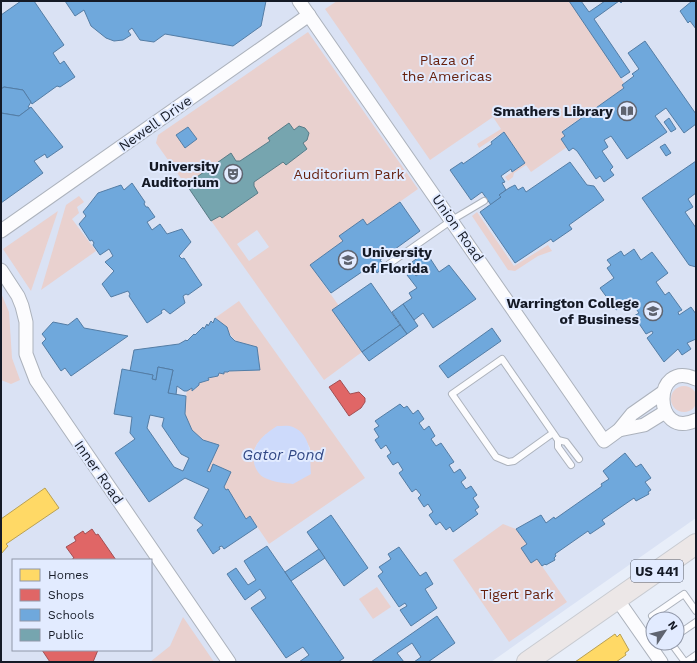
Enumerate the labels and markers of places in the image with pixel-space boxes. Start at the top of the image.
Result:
library icon: Smathers Library [616,100,638,122]
place label: Smathers Library [493,103,613,119]
place label: University Auditorium [142,158,219,190]
theatre icon: University Auditorium [222,163,244,185]
place label: University of Florida [362,244,432,276]
school or university icon: University of Florida [337,249,359,271]
place label: Warrington College of Business [507,295,640,327]
school or university icon: Warrington College of Business [642,300,664,322]

